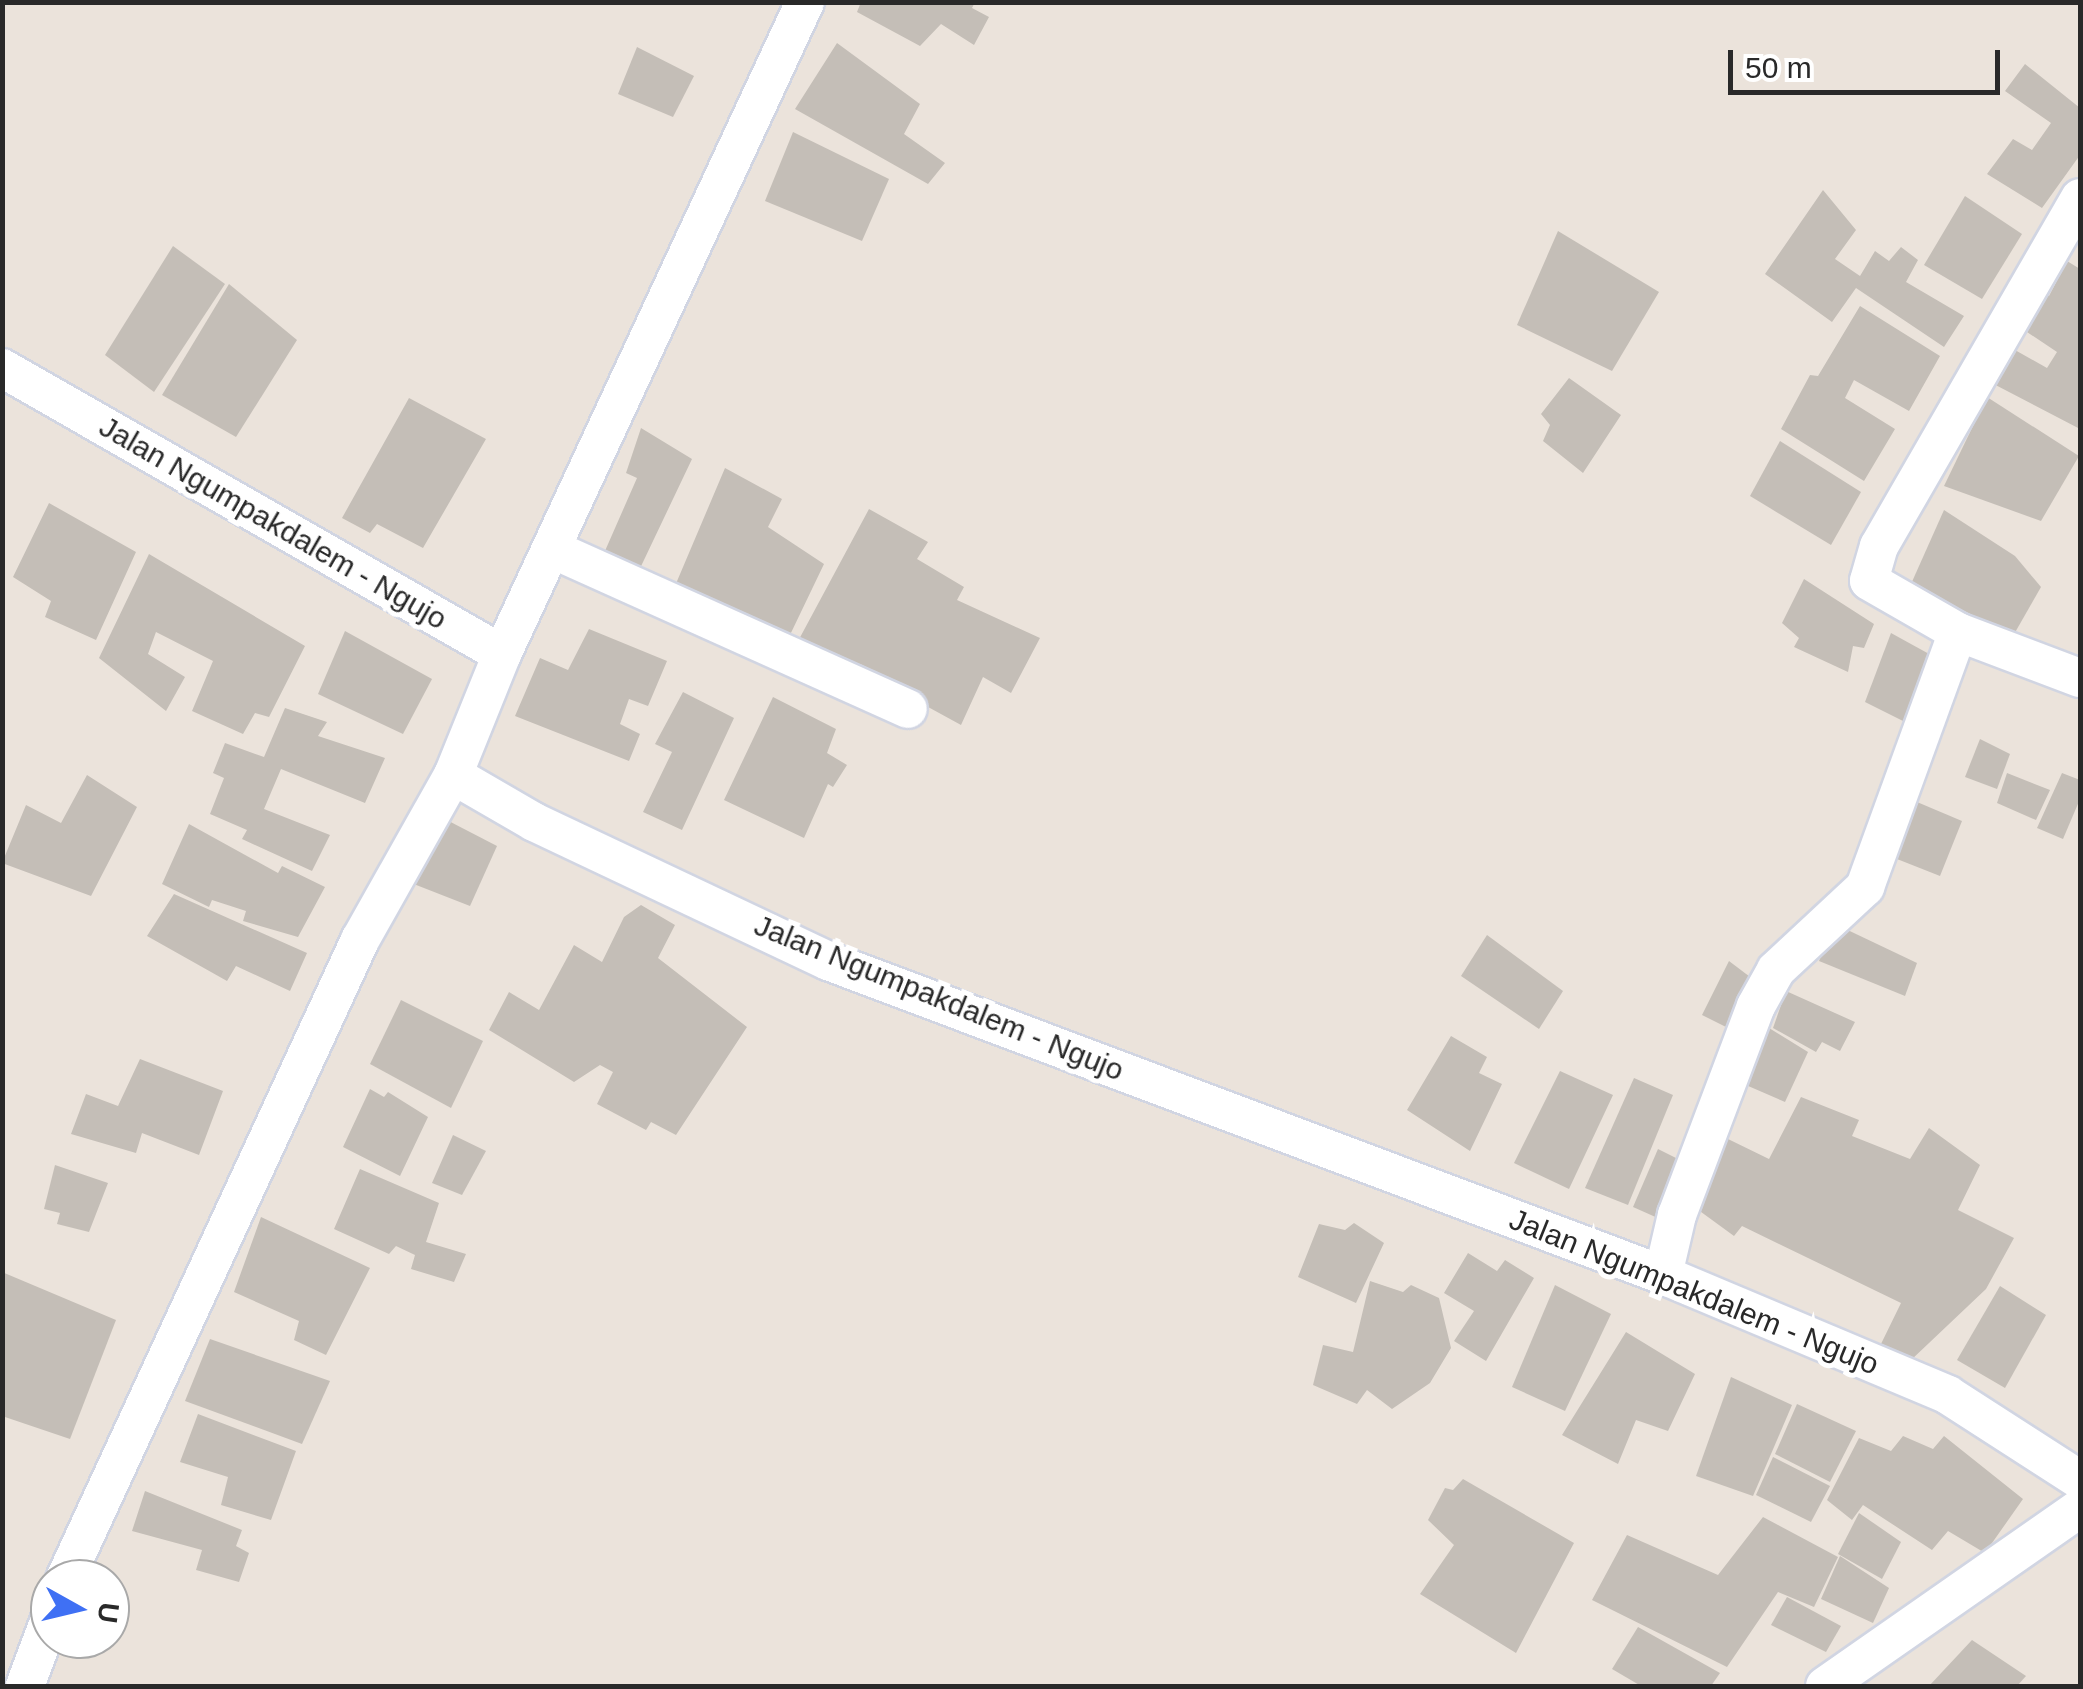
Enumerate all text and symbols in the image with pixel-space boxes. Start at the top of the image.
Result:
scale bar [1733,30,2006,92]
text: 50 m [1745,51,1812,84]
street label: Jalan Ngumpakdalem - Ngujo [93,409,453,637]
street label: Jalan Ngumpakdalem - Ngujo [749,907,1129,1089]
street label: Jalan Ngumpakdalem - Ngujo [1504,1201,1884,1383]
north arrow [30,1559,130,1659]
text: U [91,1601,125,1625]

